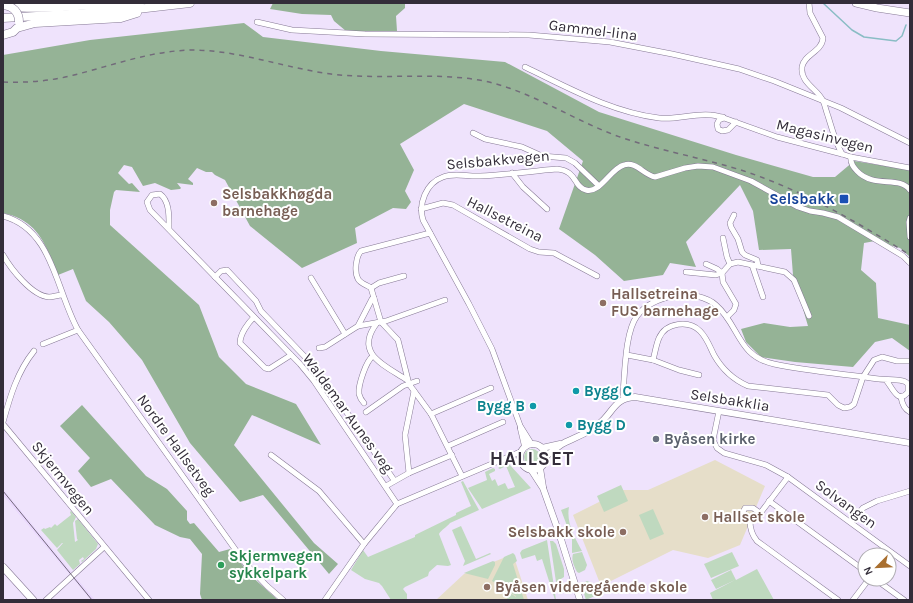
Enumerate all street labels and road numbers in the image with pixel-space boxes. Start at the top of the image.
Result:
street label: Gammel-lina [548,16,638,44]
street label: Magasinvegen [775,115,875,157]
street label: Selsbakkvegen [446,147,550,173]
street label: Hallsetreina [464,192,546,246]
street label: Waldemar Aunes veg [299,350,398,477]
street label: Selsbakklia [689,385,771,415]
street label: Nordre Hallsetveg [133,391,219,500]
street label: Skjermvegen [28,437,98,519]
street label: Solvangen [812,476,880,532]

